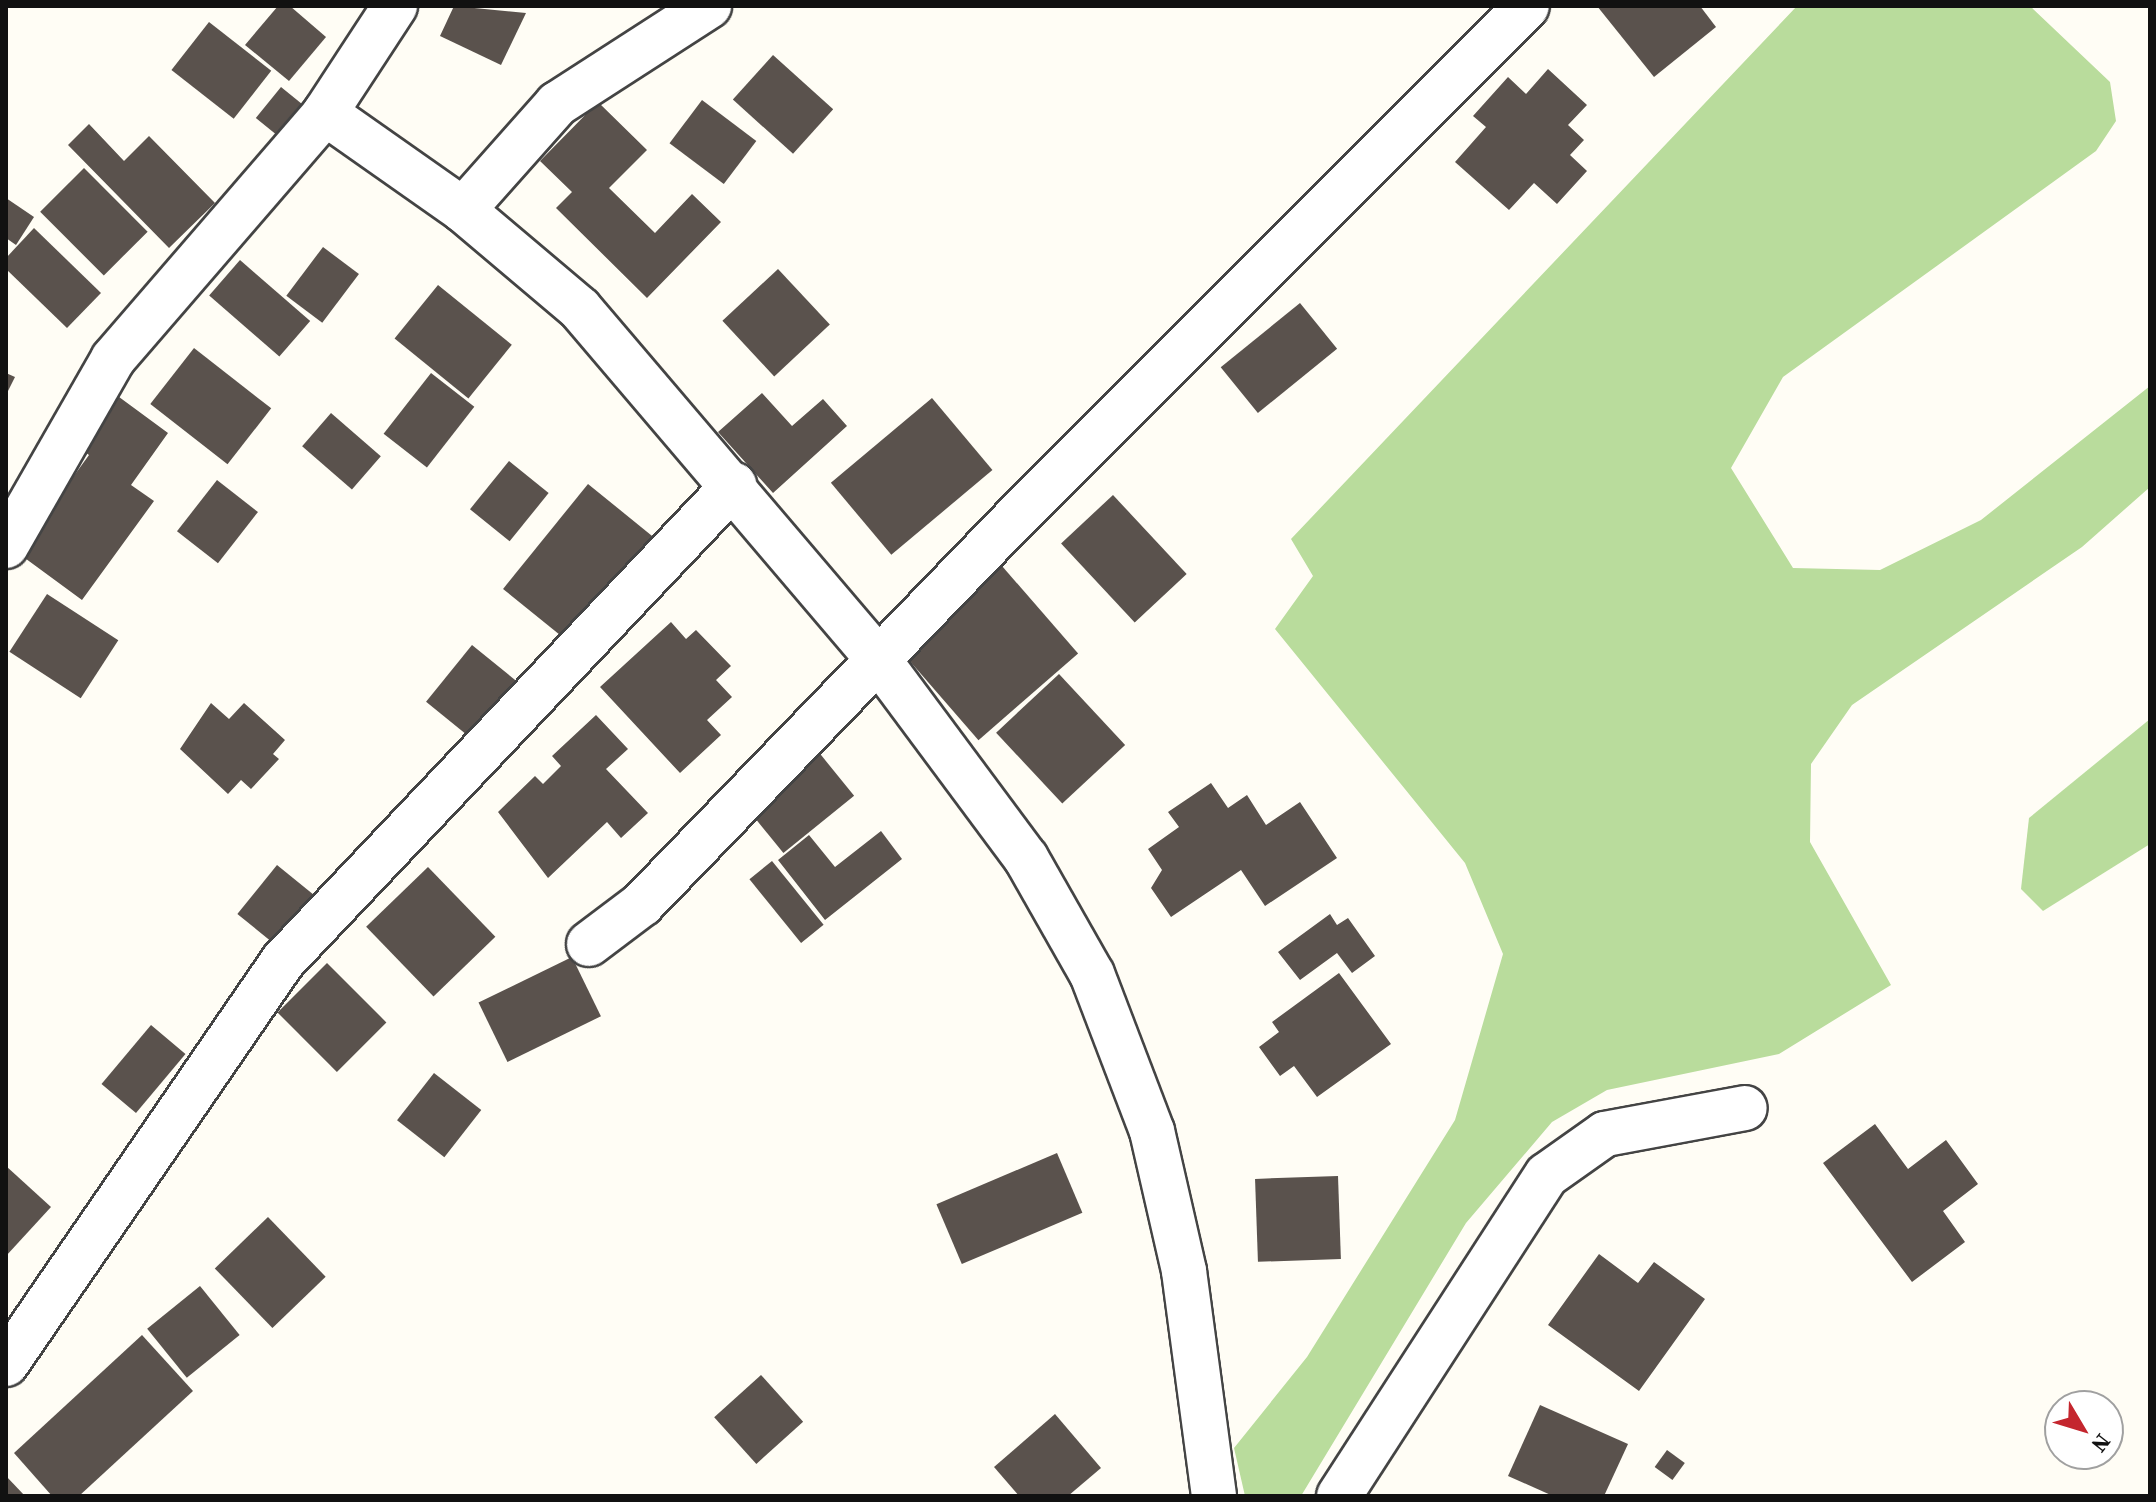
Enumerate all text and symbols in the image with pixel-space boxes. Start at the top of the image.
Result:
north arrow [2044,1390,2124,1470]
text: N [2085,1428,2118,1459]

